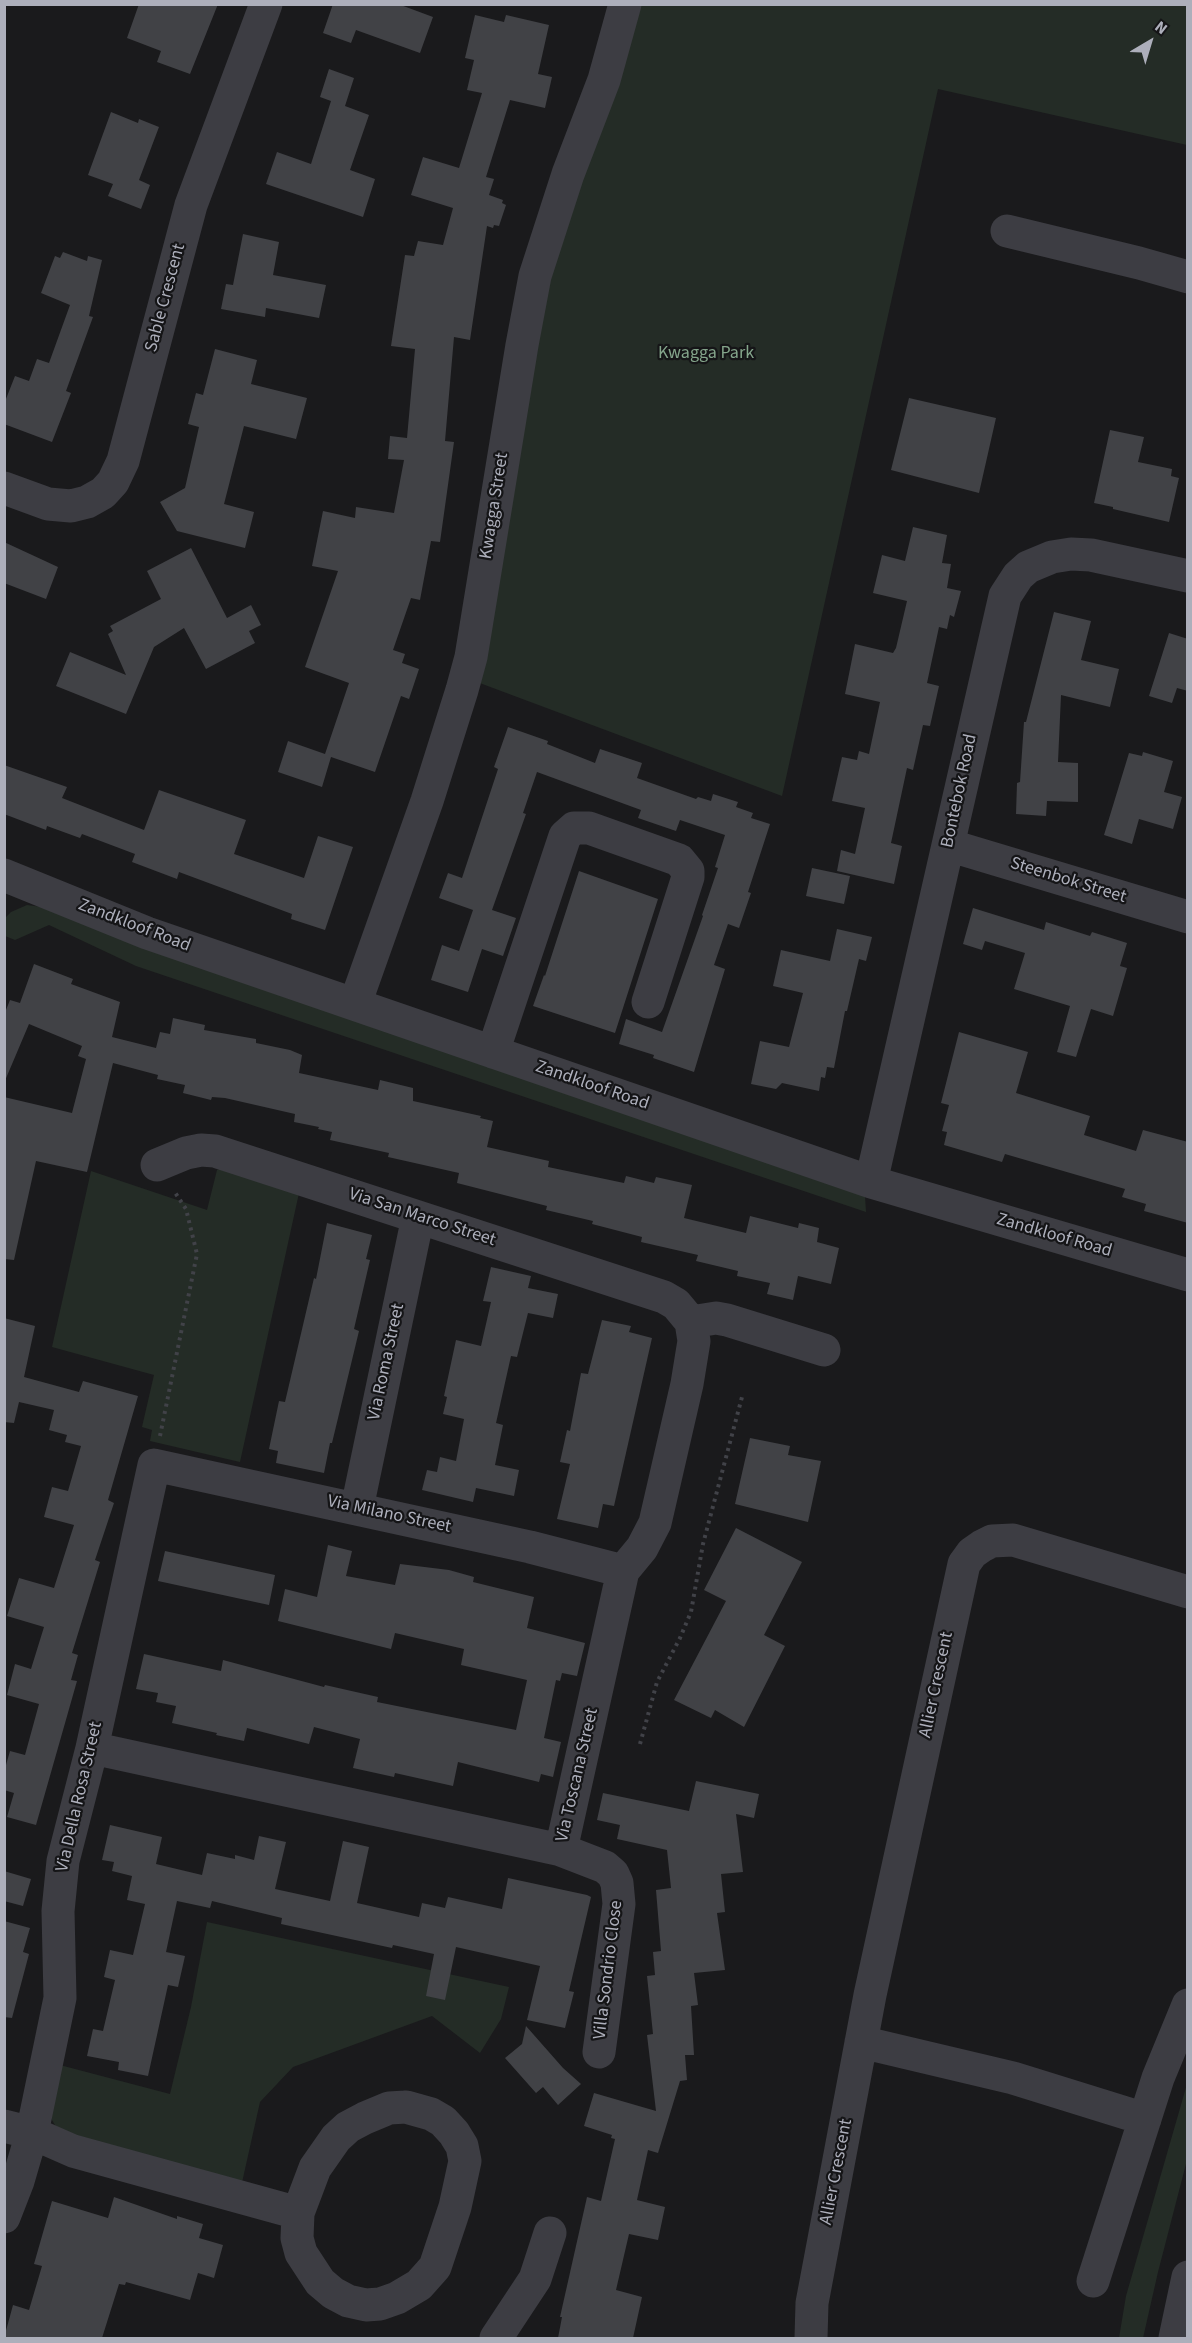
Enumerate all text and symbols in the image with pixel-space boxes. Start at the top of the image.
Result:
north arrow [1120,12,1180,72]
text: N [1150,16,1172,40]
street label: Sable Crescent [141,241,191,355]
park label: Kwagga Park [658,343,754,365]
street label: Kwagga Street [476,451,514,561]
street label: Bontebok Road [937,732,983,850]
street label: Steenbok Street [1007,853,1129,909]
street label: Zandkloof Road [75,895,193,957]
street label: Zandkloof Road [532,1056,652,1116]
street label: Via San Marco Street [346,1184,498,1252]
street label: Zandkloof Road [994,1209,1114,1263]
street label: Via Roma Street [364,1302,410,1422]
street label: Via Milano Street [325,1491,453,1539]
street label: Allier Crescent [915,1630,959,1740]
street label: Via Toscana Street [552,1706,604,1844]
street label: Via Della Rosa Street [52,1720,108,1874]
street label: Villa Sondrio Close [590,1899,628,2041]
street label: Allier Crescent [816,2117,858,2227]

